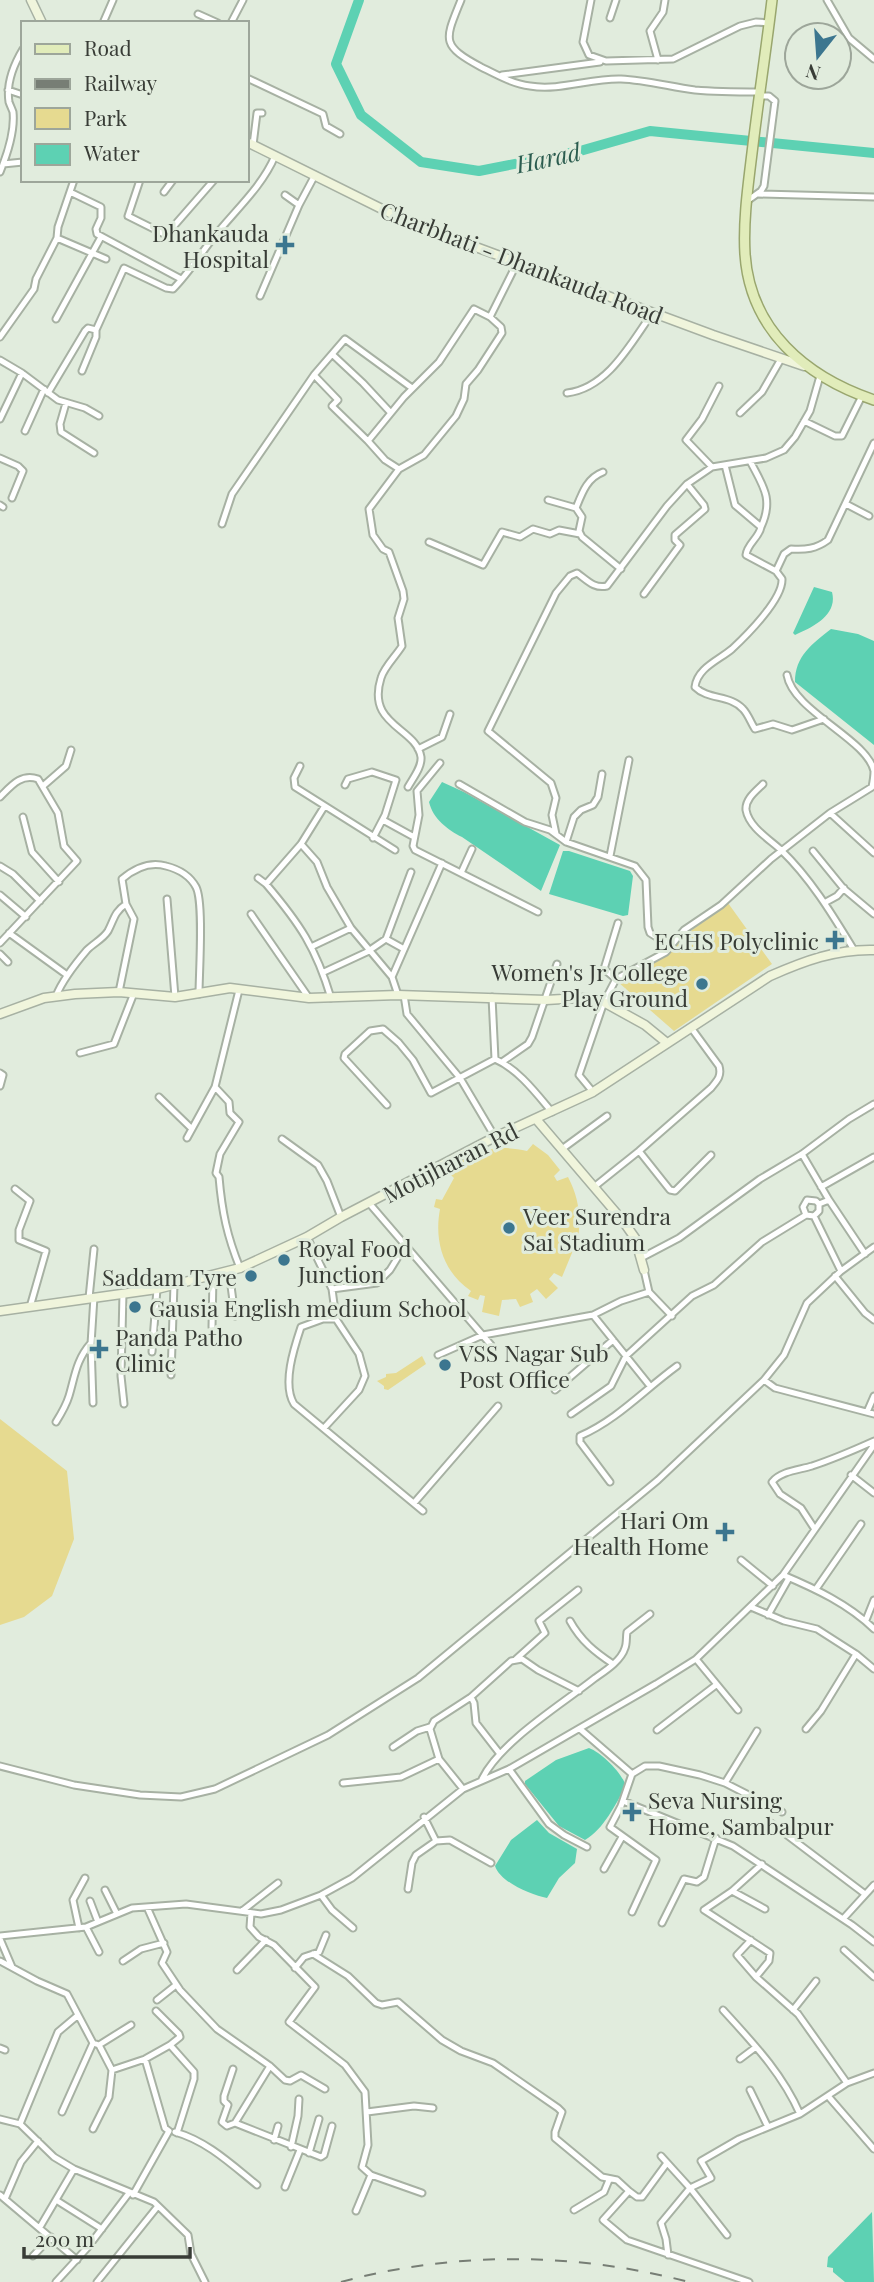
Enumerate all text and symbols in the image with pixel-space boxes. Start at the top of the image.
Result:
legend [21,21,248,182]
north arrow [783,21,853,91]
text: Road [84,33,132,61]
text: N [802,59,823,88]
text: Railway [84,68,158,96]
text: Park [84,103,128,131]
water label: Harad [512,134,584,180]
text: Water [83,138,140,166]
street label: Charbhati - Dhankauda Road [376,194,668,330]
place label: Dhankauda Hospital [152,217,270,274]
marker: Dhankauda Hospital [275,235,295,255]
place label: ECHS Polyclinic [654,925,819,956]
marker: ECHS Polyclinic [825,930,845,950]
place label: Women's Jr College Play Ground [491,956,688,1013]
marker: Women's Jr College Play Ground [694,976,710,992]
street label: Motijharan Rd [377,1115,523,1209]
place label: Veer Surendra Sai Stadium [522,1200,671,1257]
marker: Veer Surendra Sai Stadium [501,1220,517,1236]
place label: Royal Food Junction [297,1232,412,1289]
marker: Royal Food Junction [276,1252,292,1268]
place label: Saddam Tyre [102,1261,237,1292]
marker: Saddam Tyre [243,1268,259,1284]
place label: Gausia English medium School [149,1292,467,1323]
marker: Gausia English medium School [127,1299,143,1315]
place label: Panda Patho Clinic [115,1321,243,1378]
place label: VSS Nagar Sub Post Office [458,1337,609,1394]
marker: Panda Patho Clinic [89,1339,109,1359]
marker: VSS Nagar Sub Post Office [437,1357,453,1373]
place label: Hari Om Health Home [573,1504,710,1561]
marker: Hari Om Health Home [715,1522,735,1542]
place label: Seva Nursing Home, Sambalpur [648,1784,834,1841]
marker: Seva Nursing Home, Sambalpur [622,1802,642,1822]
scale bar [24,2216,191,2260]
text: 200 m [35,2224,94,2252]

